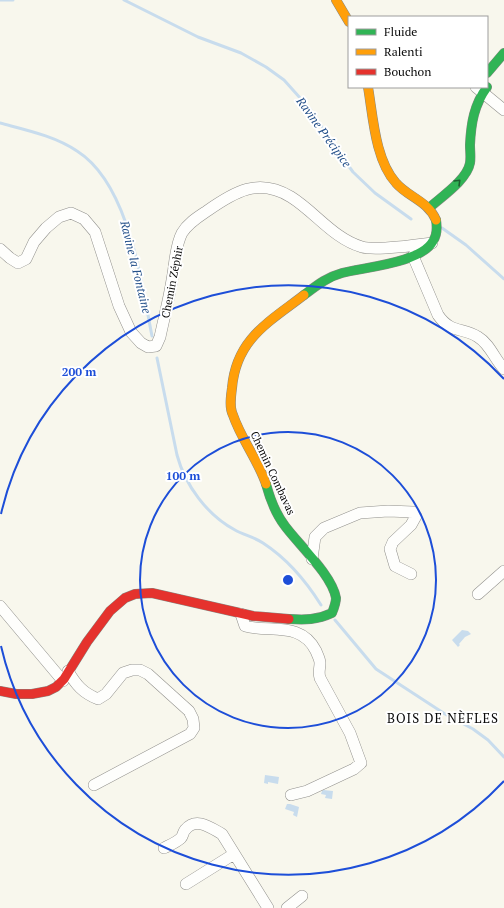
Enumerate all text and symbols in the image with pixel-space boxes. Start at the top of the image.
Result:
legend [348,16,488,88]
text: Fluide [384,24,417,39]
text: Ralenti [384,44,423,59]
text: Bouchon [384,64,431,79]
water label: Ravine Précipice [293,93,355,171]
one-way arrow [453,179,461,187]
water label: Ravine la Fontaine [117,218,155,316]
street label: Chemin Zéphir [158,244,186,319]
text: 200 m [62,364,96,379]
street label: Chemin Combavas [247,429,299,517]
text: 100 m [166,468,200,483]
centre of rings [281,573,295,587]
district label: BOIS DE NÈFLES [387,709,499,727]

